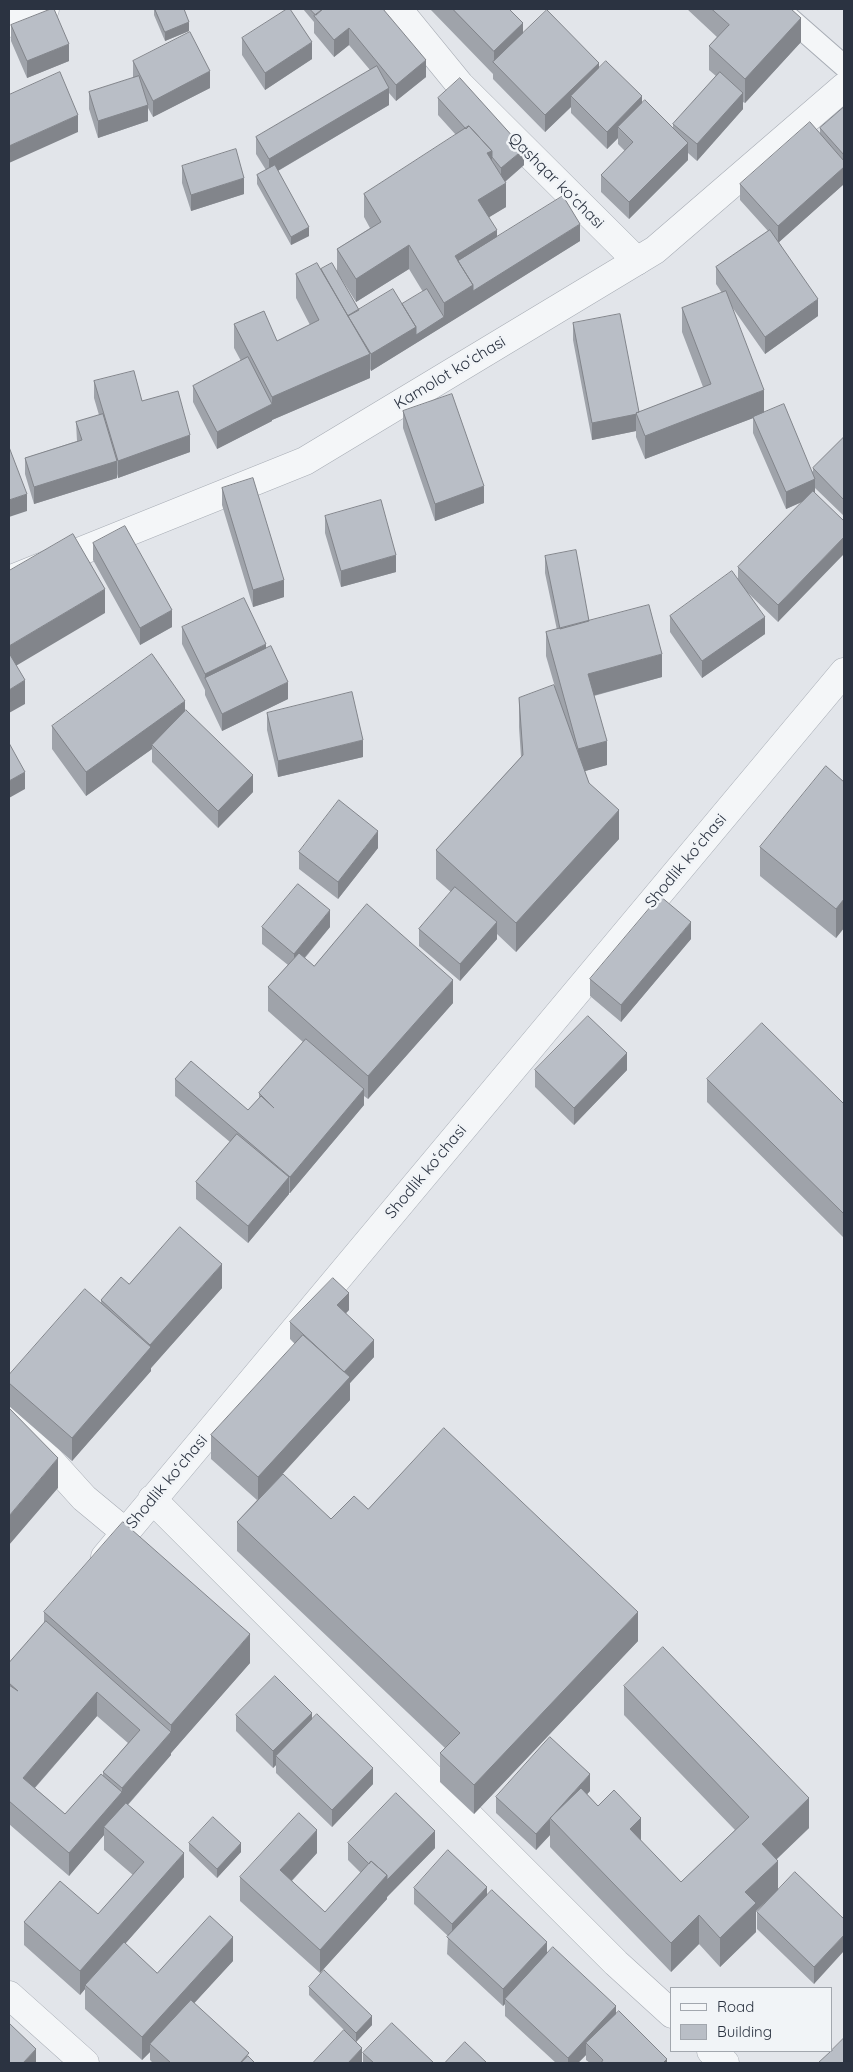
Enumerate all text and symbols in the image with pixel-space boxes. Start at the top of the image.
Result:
street label: Qashqar koʻchasi [504,129,608,233]
street label: Kamolot koʻchasi [391,332,509,414]
street label: Shodlik koʻchasi [641,810,731,912]
street label: Shodlik koʻchasi [381,1121,471,1223]
street label: Shodlik koʻchasi [122,1431,212,1533]
legend [670,1987,833,2052]
text: Road [717,1997,754,2016]
text: Building [717,2022,772,2041]

